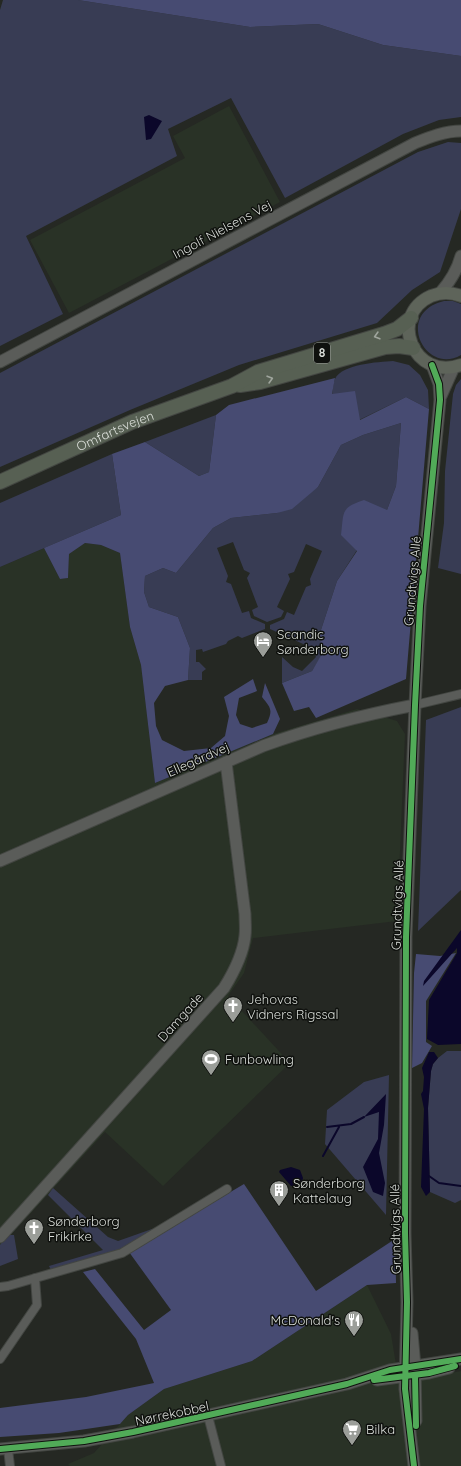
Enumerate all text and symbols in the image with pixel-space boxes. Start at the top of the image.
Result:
street label: Ingolf Nielsens Vej [170,196,274,262]
one-way arrow [374,331,381,340]
road number: 8 [314,343,330,363]
one-way arrow [267,375,274,384]
street label: Omfartsvejen [74,407,156,454]
street label: Grundtvigs Allé [400,535,424,627]
place label: Scandic Sønderborg [277,626,349,657]
hotel icon: Scandic Sønderborg [252,630,274,658]
street label: Ellegårdvej [164,738,232,780]
street label: Grundtvigs Allé [387,860,407,950]
street label: Damgade [154,989,206,1045]
place label: Jehovas Vidners Rigssal [247,991,338,1022]
church icon: Jehovas Vidners Rigssal [222,995,244,1023]
sports icon: Funbowling [200,1048,222,1076]
place label: Funbowling [225,1051,294,1067]
place label: Sønderborg Kattelaug [293,1175,365,1206]
building icon: Sønderborg Kattelaug [268,1179,290,1207]
street label: Grundtvigs Allé [386,1184,404,1274]
place label: Sønderborg Frikirke [48,1213,120,1244]
church icon: Sønderborg Frikirke [23,1217,45,1245]
restaurant icon: McDonald's [343,1309,365,1337]
place label: McDonald's [270,1312,340,1328]
street label: Nørrekobbel [134,1397,210,1429]
supermarket icon: Bilka [341,1418,363,1446]
place label: Bilka [366,1421,395,1437]

